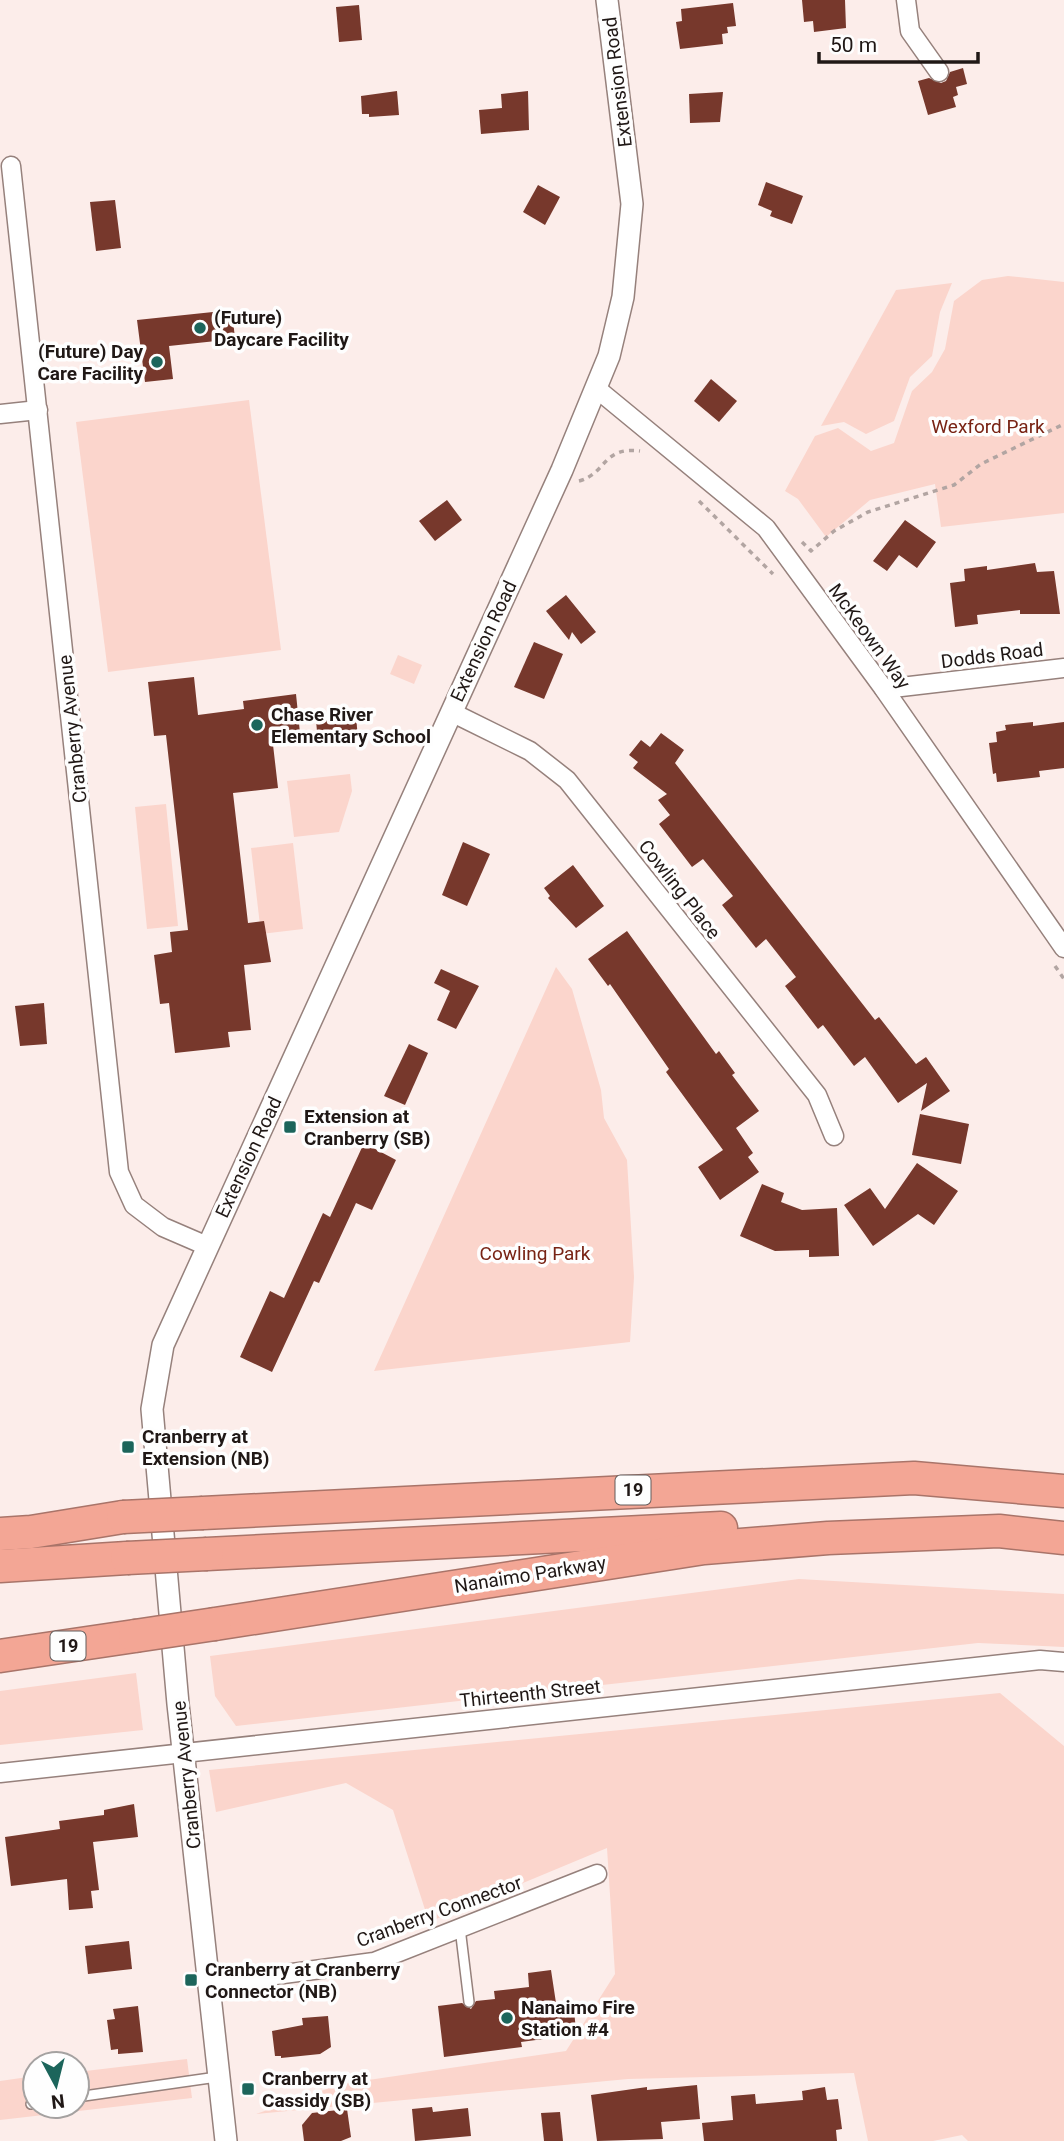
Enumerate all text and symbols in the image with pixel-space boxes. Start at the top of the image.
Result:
street label: Extension Road [598,15,637,148]
scale bar [819,21,978,65]
text: 50 m [830,33,877,57]
place label: (Future) Daycare Facility [214,306,349,351]
marker: (Future) Daycare Facility [192,320,208,336]
place label: (Future) Day Care Facility [37,340,143,385]
marker: (Future) Day Care Facility [149,354,165,370]
park label: Wexford Park [931,415,1045,438]
street label: Extension Road [445,577,522,705]
street label: McKeown Way [824,579,915,693]
street label: Dodds Road [940,638,1045,673]
street label: Cranberry Avenue [53,654,92,804]
place label: Chase River Elementary School [271,703,431,748]
marker: Chase River Elementary School [249,717,265,733]
street label: Cowling Place [634,835,725,943]
street label: Extension Road [210,1093,287,1221]
place label: Extension at Cranberry (SB) [304,1105,430,1150]
marker: Extension at Cranberry (SB) [282,1119,298,1135]
park label: Cowling Park [480,1242,591,1265]
place label: Cranberry at Extension (NB) [142,1425,269,1470]
marker: Cranberry at Extension (NB) [120,1439,136,1455]
road number: 19 [616,1476,650,1504]
street label: Nanaimo Parkway [453,1551,608,1598]
road number: 19 [50,1632,86,1660]
street label: Thirteenth Street [458,1675,602,1712]
street label: Cranberry Avenue [167,1700,206,1850]
street label: Cranberry Connector [353,1871,526,1952]
place label: Cranberry at Cranberry Connector (NB) [205,1958,400,2003]
marker: Cranberry at Cranberry Connector (NB) [183,1972,199,1988]
place label: Nanaimo Fire Station #4 [521,1996,635,2041]
marker: Nanaimo Fire Station #4 [499,2010,515,2026]
north arrow [21,2050,91,2120]
place label: Cranberry at Cassidy (SB) [262,2067,371,2112]
marker: Cranberry at Cassidy (SB) [240,2081,256,2097]
text: N [50,2089,66,2114]

